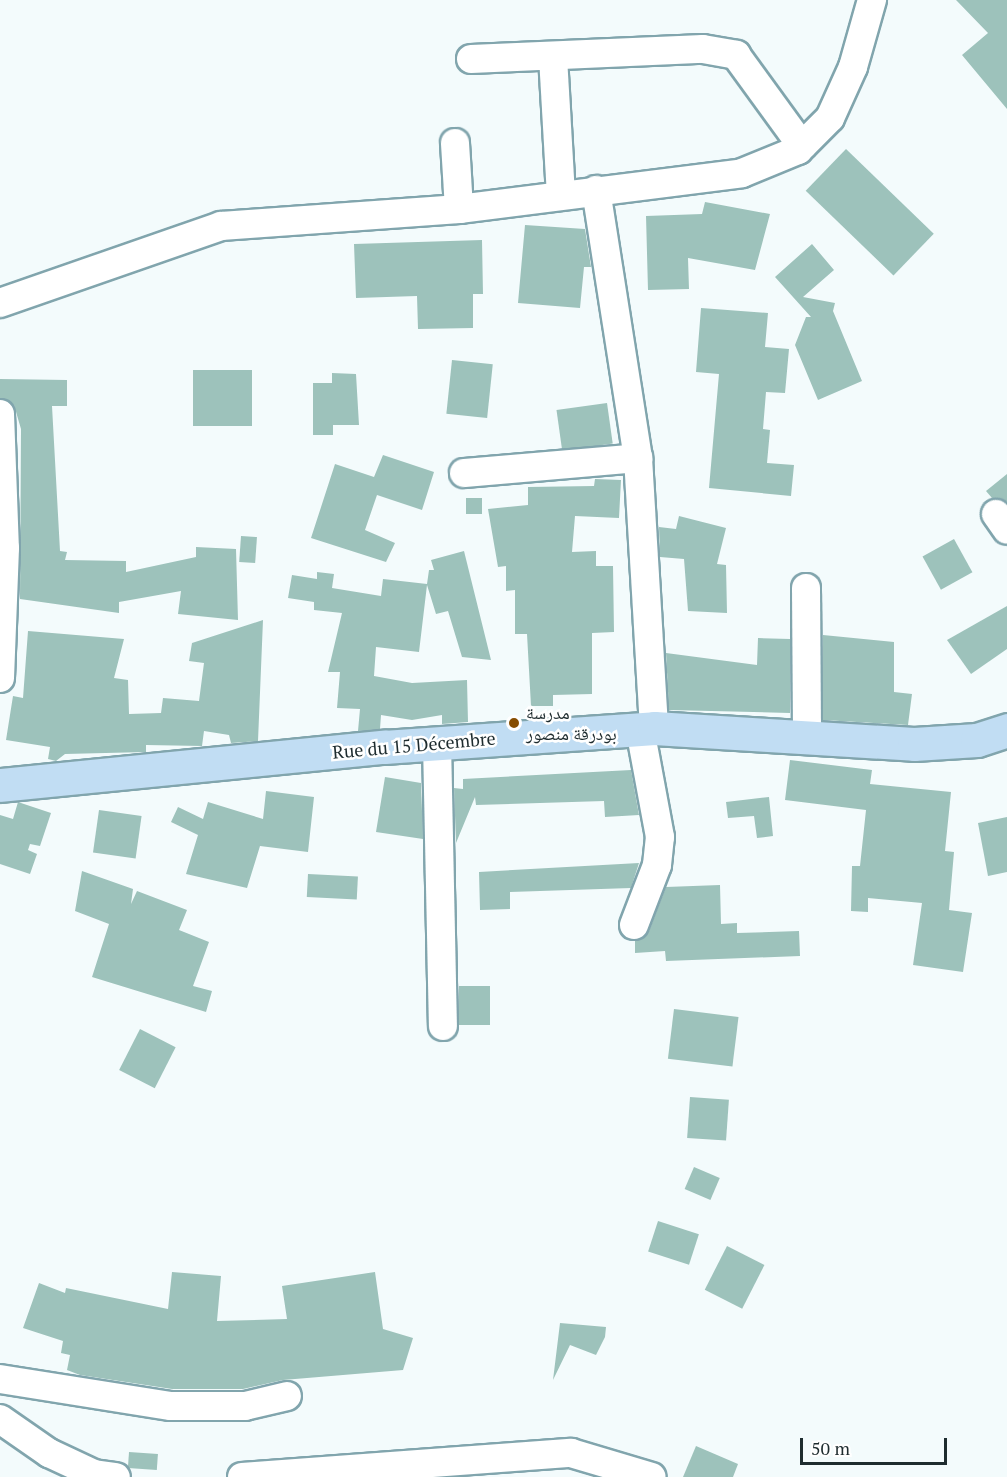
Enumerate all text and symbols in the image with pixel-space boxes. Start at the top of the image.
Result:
place label: مدرسة بودرقة منصور [526,702,617,744]
marker: مدرسة بودرقة منصور [507,716,521,730]
street label: Rue du 15 Décembre [332,727,496,763]
scale bar [803,1426,950,1464]
text: 50 m [811,1436,850,1460]

